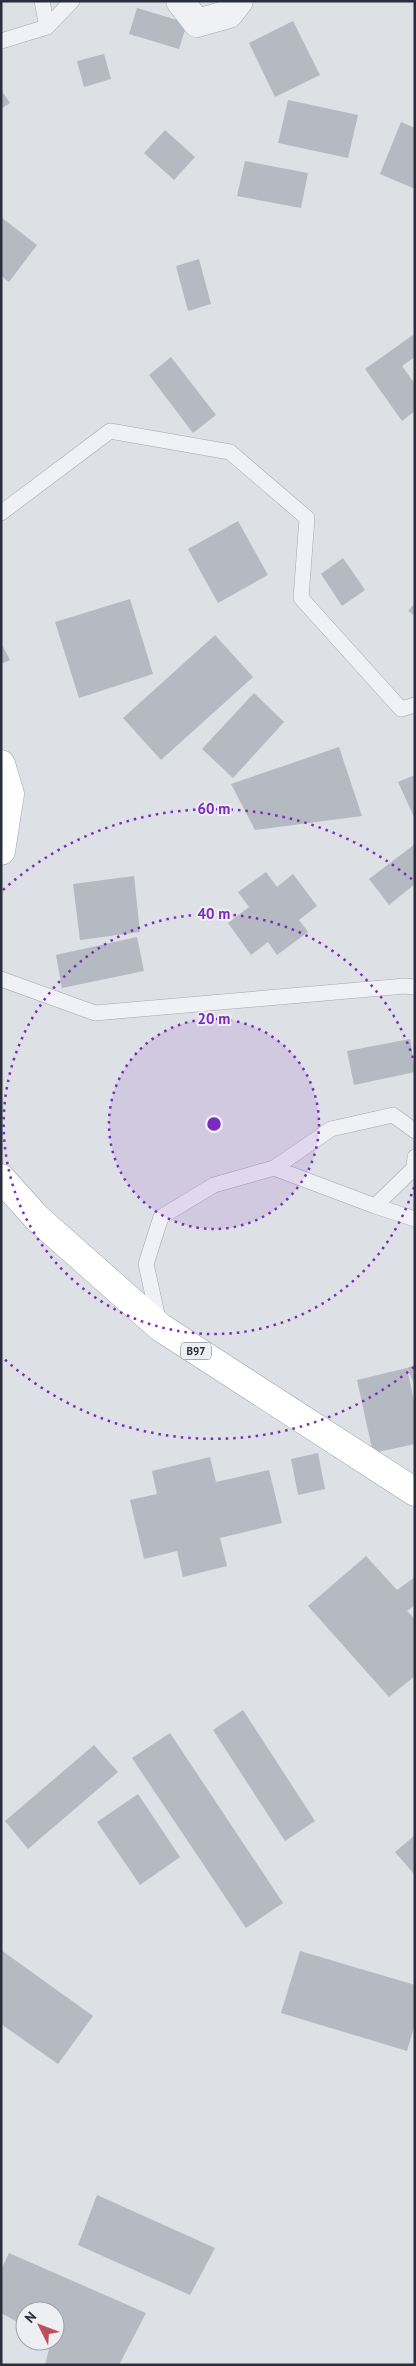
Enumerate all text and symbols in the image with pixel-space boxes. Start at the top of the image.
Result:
text: 60 m [198,799,230,818]
text: 40 m [198,904,230,923]
text: 20 m [198,1009,230,1028]
centre of rings [205,1115,223,1133]
road number: B97 [181,1342,211,1360]
north arrow [15,2301,65,2351]
text: N [21,2308,40,2327]

